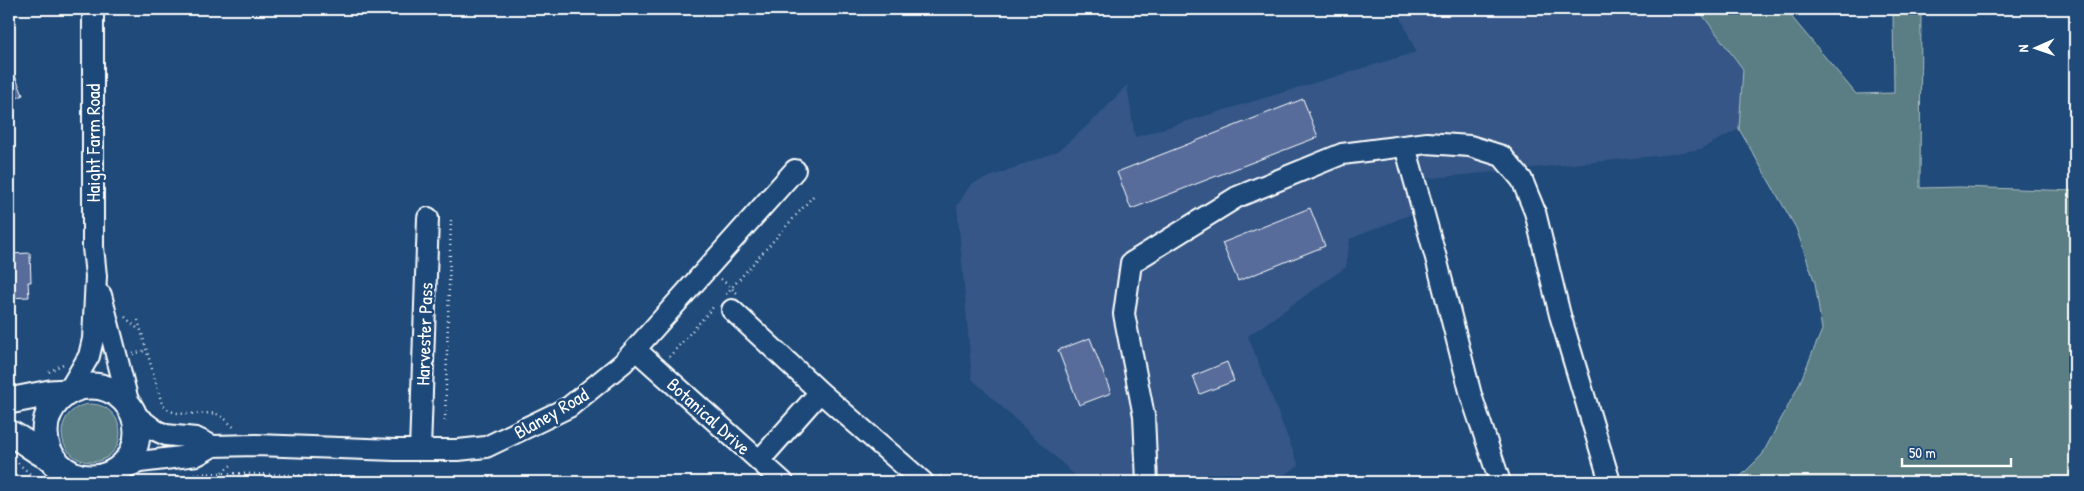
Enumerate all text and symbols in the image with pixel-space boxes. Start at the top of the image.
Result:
north arrow [2012,22,2062,72]
text: N [2013,44,2032,53]
street label: Haight Farm Road [80,83,106,202]
street label: Harvester Pass [409,282,439,386]
street label: Botanical Drive [662,372,757,461]
street label: Blaney Road [509,381,593,445]
scale bar [1902,436,2010,468]
text: 50 m [1909,442,1936,463]

